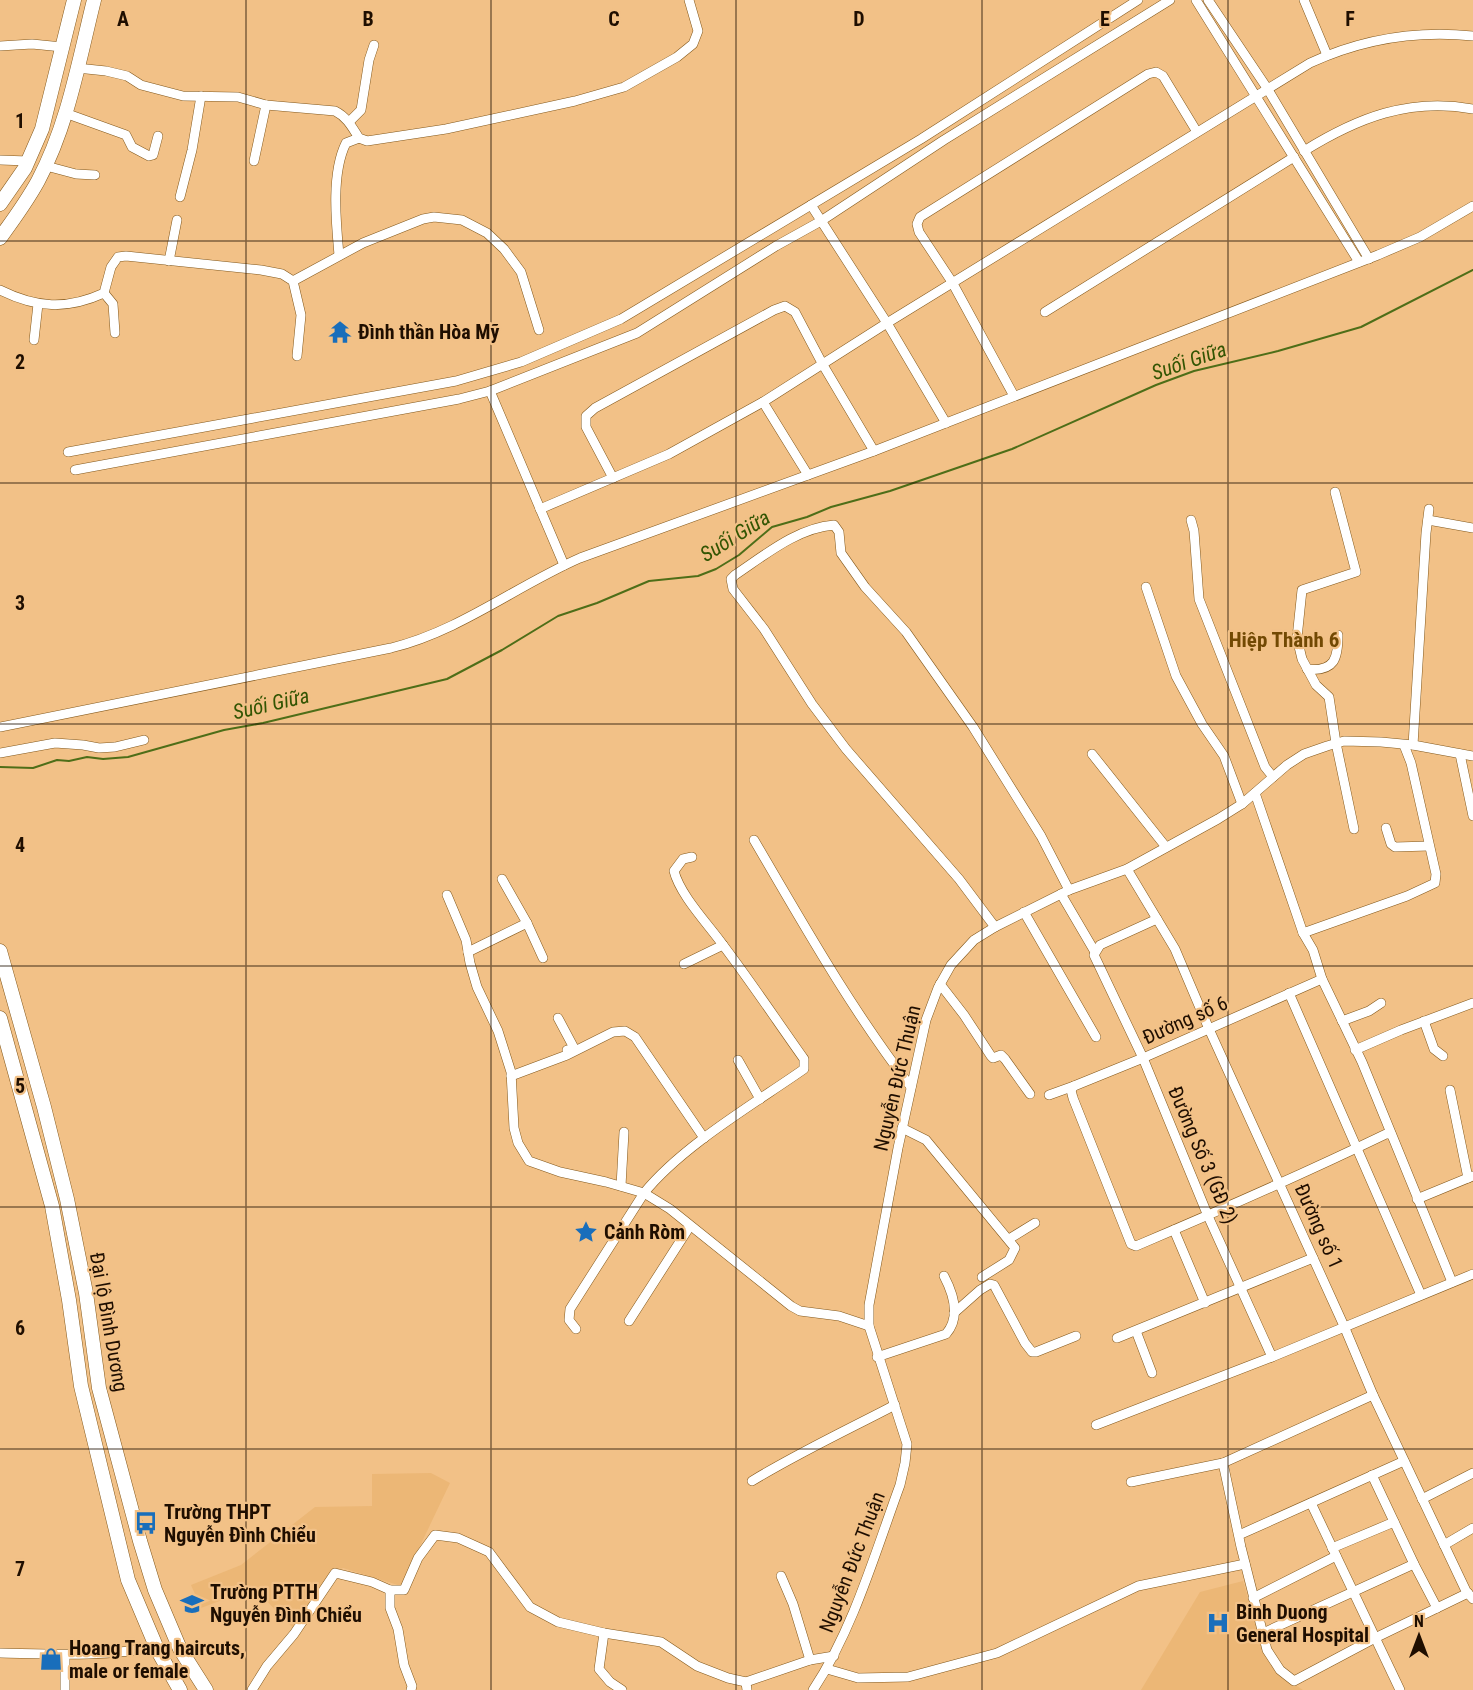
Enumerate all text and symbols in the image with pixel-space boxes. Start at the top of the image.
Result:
text: A [117,7,129,31]
text: B [362,7,374,31]
text: C [608,7,620,31]
text: D [853,7,865,31]
text: E [1100,7,1110,31]
text: F [1345,7,1355,31]
text: 1 [15,109,25,133]
temple icon: Đình thần Hòa Mỹ [327,319,353,345]
place label: Đình thần Hòa Mỹ [358,320,499,344]
water label: Suối Giữa [1148,337,1230,385]
text: 2 [15,350,25,374]
water label: Suối Giữa [696,505,774,567]
text: 3 [15,591,25,615]
district label: Hiệp Thành 6 [1229,628,1339,652]
water label: Suối Giữa [230,684,312,724]
text: 4 [15,833,25,857]
street label: Đường số 6 [1139,991,1231,1049]
street label: Nguyễn Đức Thuận [869,1003,925,1153]
text: 5 [15,1074,25,1098]
street label: Đường Số 3 (GĐ 2) [1163,1083,1243,1227]
street label: Đường số 1 [1290,1180,1348,1272]
place icon: Cảnh Ròm [573,1219,599,1245]
place label: Cảnh Ròm [604,1220,685,1244]
street label: Đại lộ Bình Dương [85,1250,133,1394]
text: 6 [15,1316,25,1340]
street label: Nguyễn Đức Thuận [814,1488,890,1636]
place label: Trường THPT Nguyễn Đình Chiểu [164,1500,316,1547]
bus stop icon: Trường THPT Nguyễn Đình Chiểu [133,1510,159,1536]
text: 7 [15,1557,25,1581]
place label: Trường PTTH Nguyễn Đình Chiểu [210,1580,362,1627]
school or university icon: Trường PTTH Nguyễn Đình Chiểu [179,1591,205,1617]
place label: Binh Duong General Hospital [1236,1600,1369,1647]
north arrow [1389,1606,1449,1666]
hospital icon: Binh Duong General Hospital [1205,1610,1231,1636]
text: N [1414,1612,1424,1631]
place label: Hoang Trang haircuts, male or female [69,1636,245,1683]
shop icon: Hoang Trang haircuts, male or female [38,1646,64,1672]

